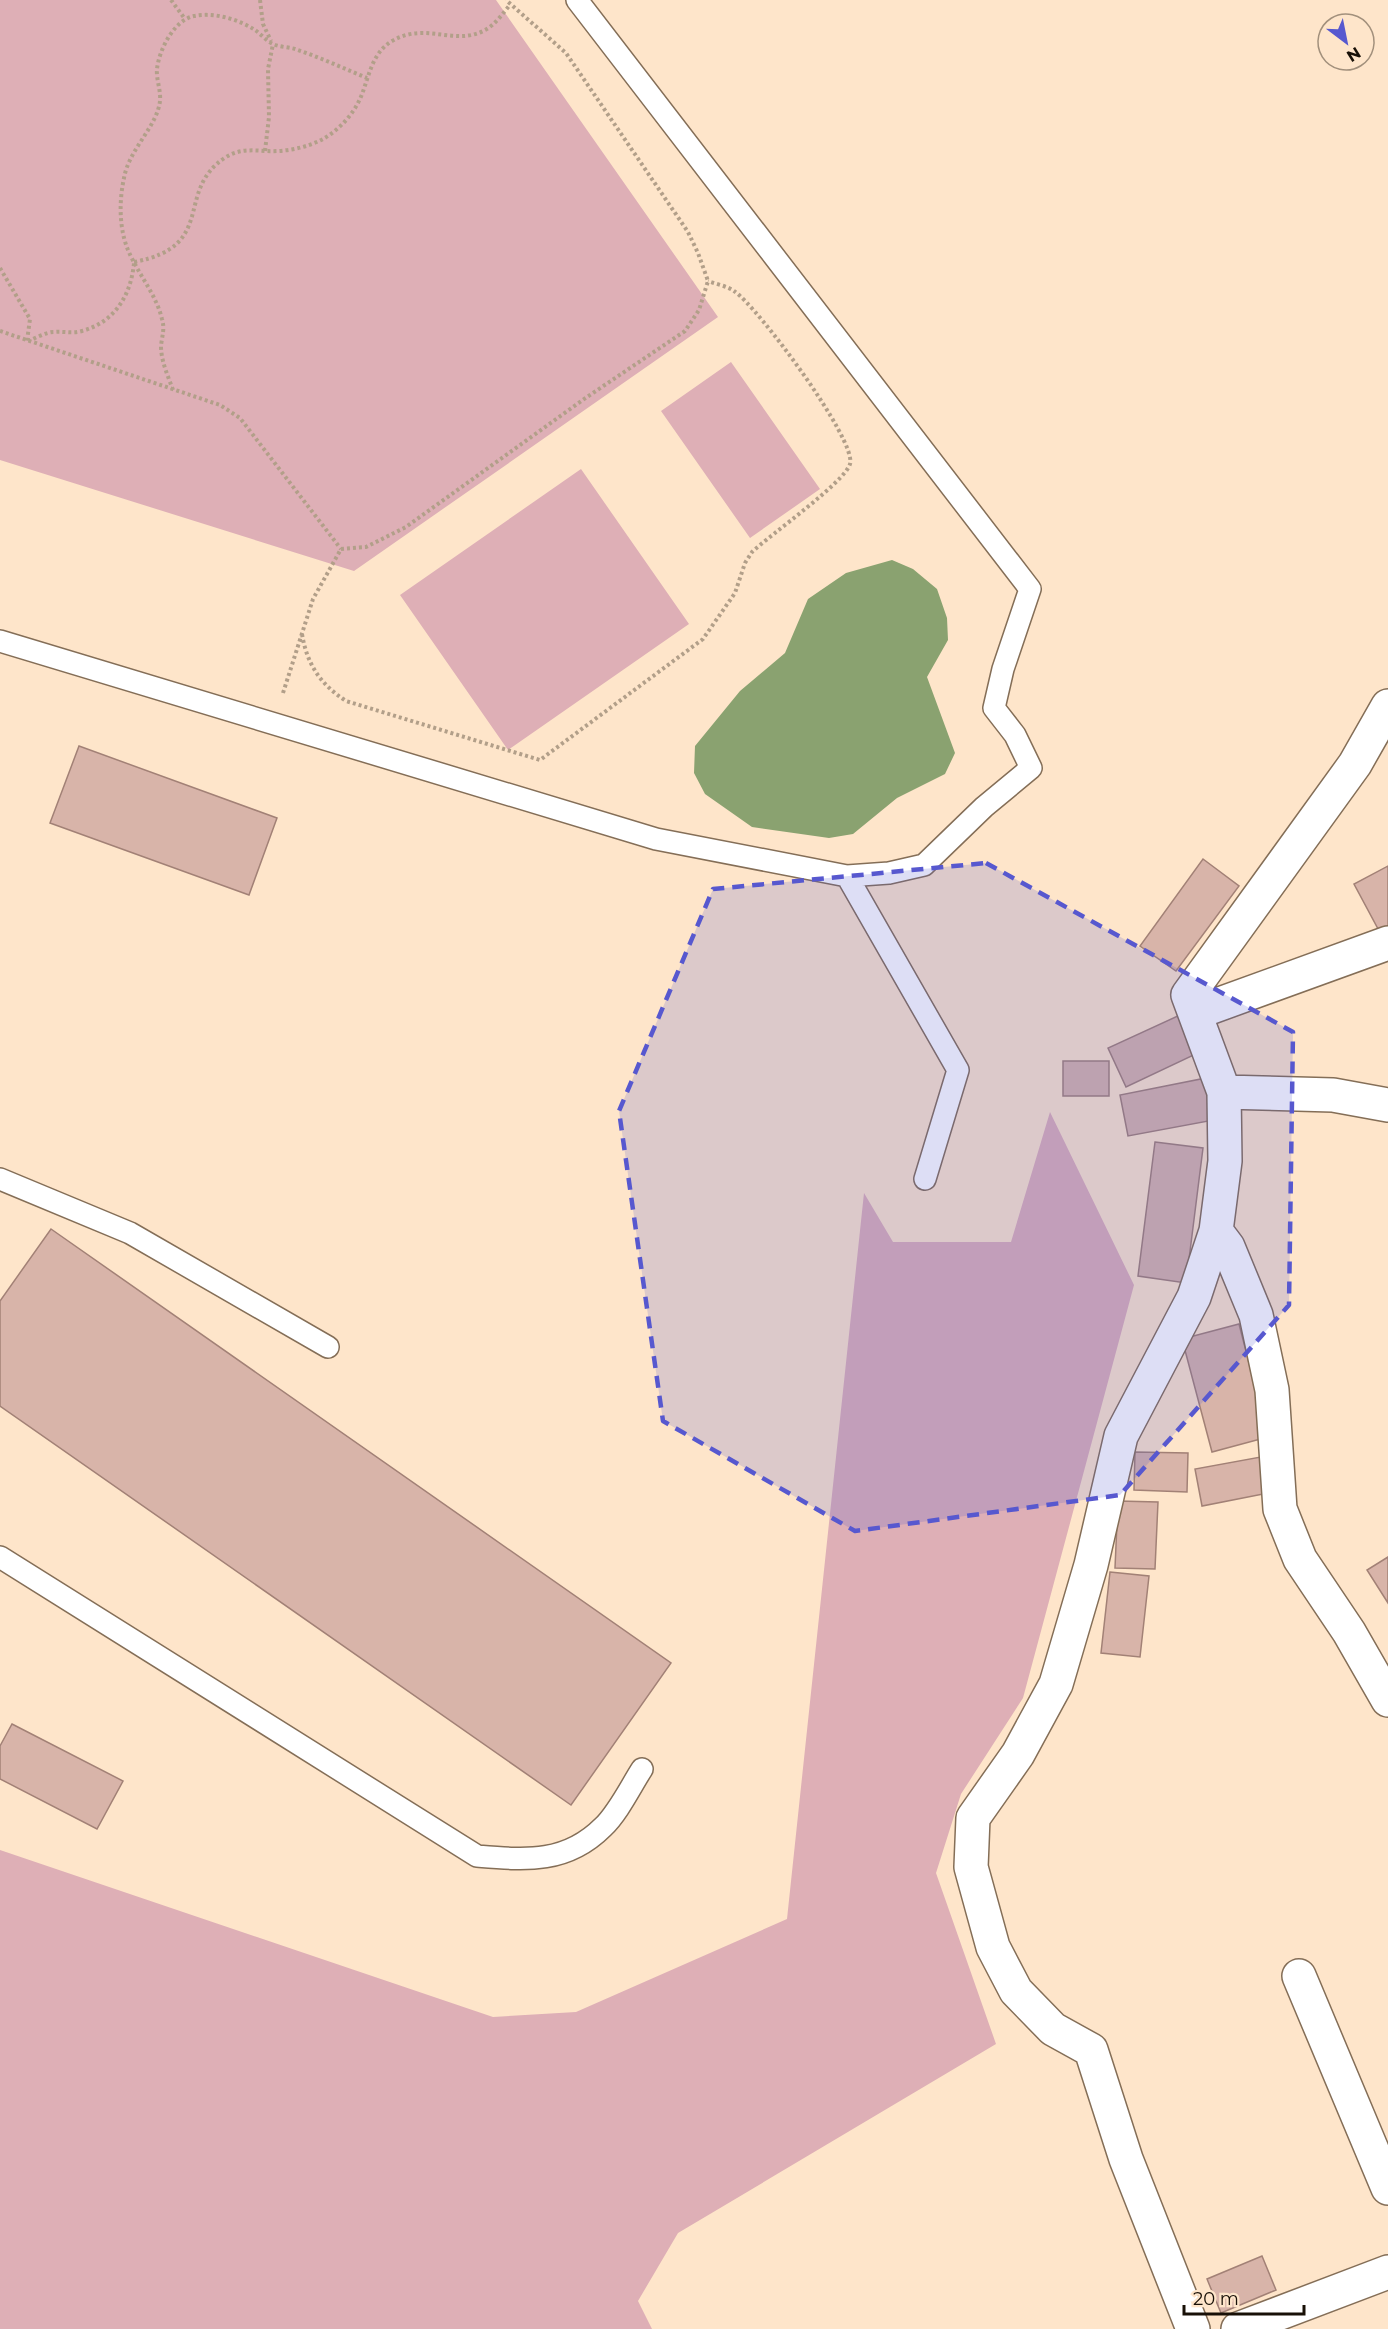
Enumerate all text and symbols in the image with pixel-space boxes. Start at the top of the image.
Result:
north arrow [1316,12,1376,72]
text: N [1343,43,1364,66]
scale bar [1184,2278,1304,2316]
text: 20 m [1193,2288,1239,2310]

